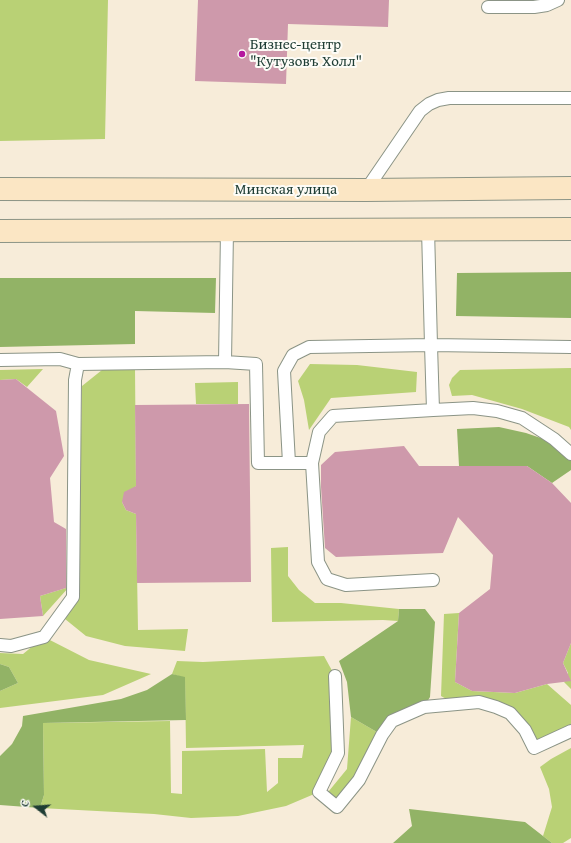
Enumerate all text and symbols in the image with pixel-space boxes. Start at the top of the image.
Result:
place label: Бизнес-центр "Кутузовъ Холл" [250,36,362,71]
marker: Бизнес-центр "Кутузовъ Холл" [237,49,247,59]
street label: Минская улица [235,181,337,199]
north arrow [16,787,56,827]
text: С [16,798,33,809]

